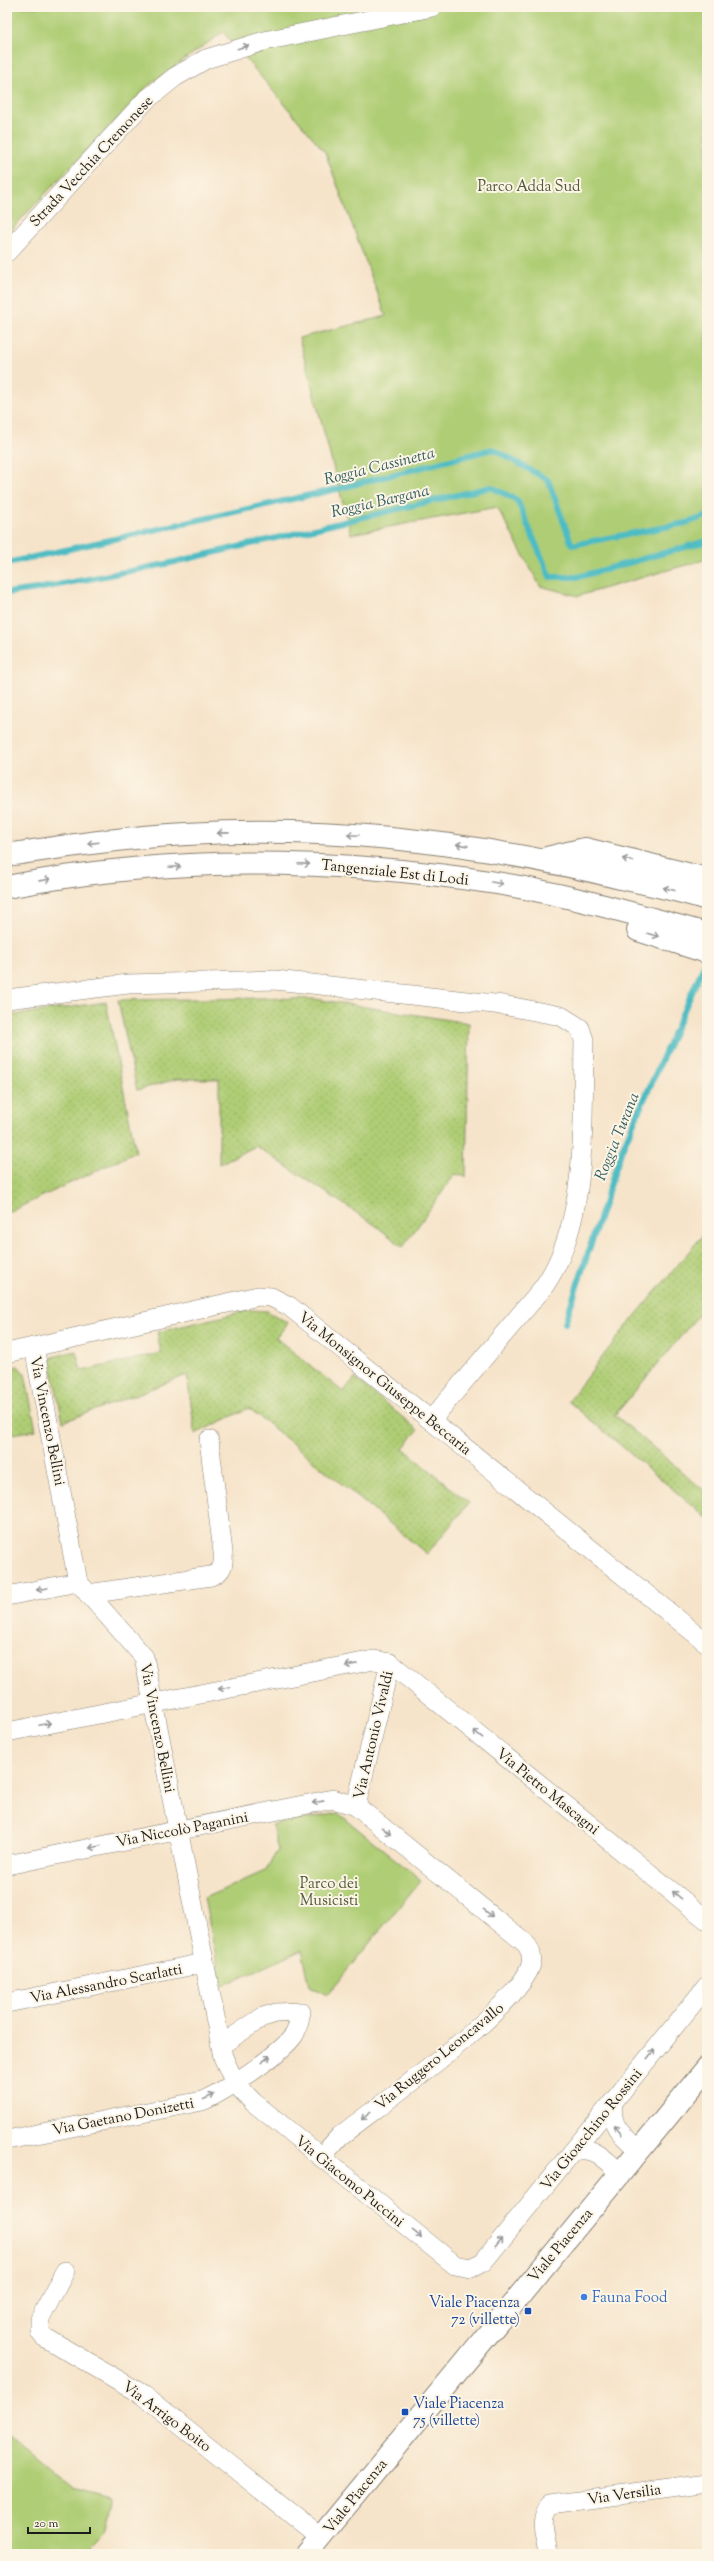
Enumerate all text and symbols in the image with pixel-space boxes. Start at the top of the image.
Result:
one-way arrow [236,43,249,50]
street label: Strada Vecchia Cremonese [25,92,159,232]
park label: Parco Adda Sud [477,177,581,198]
water label: Roggia Cassinetta [322,443,437,492]
water label: Roggia Bargana [329,480,432,525]
one-way arrow [217,829,230,837]
one-way arrow [347,832,360,839]
one-way arrow [87,839,100,846]
one-way arrow [456,841,469,849]
street label: Tangenziale Est di Lodi [320,855,470,892]
one-way arrow [622,855,635,863]
one-way arrow [297,860,310,868]
one-way arrow [168,863,181,870]
one-way arrow [38,876,51,884]
one-way arrow [490,879,503,887]
one-way arrow [663,885,676,893]
one-way arrow [647,932,660,939]
water label: Roggia Turana [590,1089,646,1185]
street label: Via Monsignor Giuseppe Beccaria [293,1308,475,1461]
street label: Via Vincenzo Bellini [24,1355,69,1488]
one-way arrow [36,1585,49,1593]
one-way arrow [345,1661,358,1669]
street label: Via Vincenzo Bellini [134,1662,179,1795]
street label: Via Antonio Vivaldi [349,1669,399,1802]
one-way arrow [217,1685,230,1693]
one-way arrow [38,1719,51,1727]
one-way arrow [472,1730,483,1738]
street label: Via Pietro Mascagni [491,1744,603,1840]
one-way arrow [312,1798,325,1806]
street label: Via Niccolò Paganini [114,1807,250,1854]
one-way arrow [381,1827,392,1835]
one-way arrow [89,1843,102,1851]
park label: Parco dei Musicisti [300,1874,358,1912]
one-way arrow [671,1891,682,1900]
one-way arrow [482,1908,493,1917]
street label: Via Alessandro Scarlatti [28,1959,184,2010]
street label: Via Ruggero Leoncavallo [371,1998,509,2116]
one-way arrow [647,2049,656,2060]
one-way arrow [260,2055,271,2063]
street label: Via Gioacchino Rossini [536,2065,648,2195]
street label: Via Gaetano Donizetti [51,2093,196,2142]
one-way arrow [203,2093,215,2100]
one-way arrow [360,2111,371,2120]
one-way arrow [613,2124,622,2135]
street label: Via Giacomo Puccini [290,2131,408,2233]
street label: Viale Piacenza [524,2204,599,2288]
one-way arrow [411,2230,422,2239]
one-way arrow [495,2237,503,2248]
place label: Fauna Food [592,2288,668,2309]
marker: Fauna Food [579,2292,589,2302]
place label: Viale Piacenza 72 (villette) [429,2293,520,2331]
marker: Viale Piacenza 72 (villette) [523,2306,533,2316]
street label: Via Arrigo Boito [117,2377,215,2458]
place label: Viale Piacenza 75 (villette) [413,2394,504,2432]
marker: Viale Piacenza 75 (villette) [400,2407,410,2417]
street label: Viale Piacenza [319,2455,393,2539]
street label: Via Versilia [586,2480,663,2511]
scale bar [28,2509,90,2535]
text: 20 m [34,2515,59,2533]

